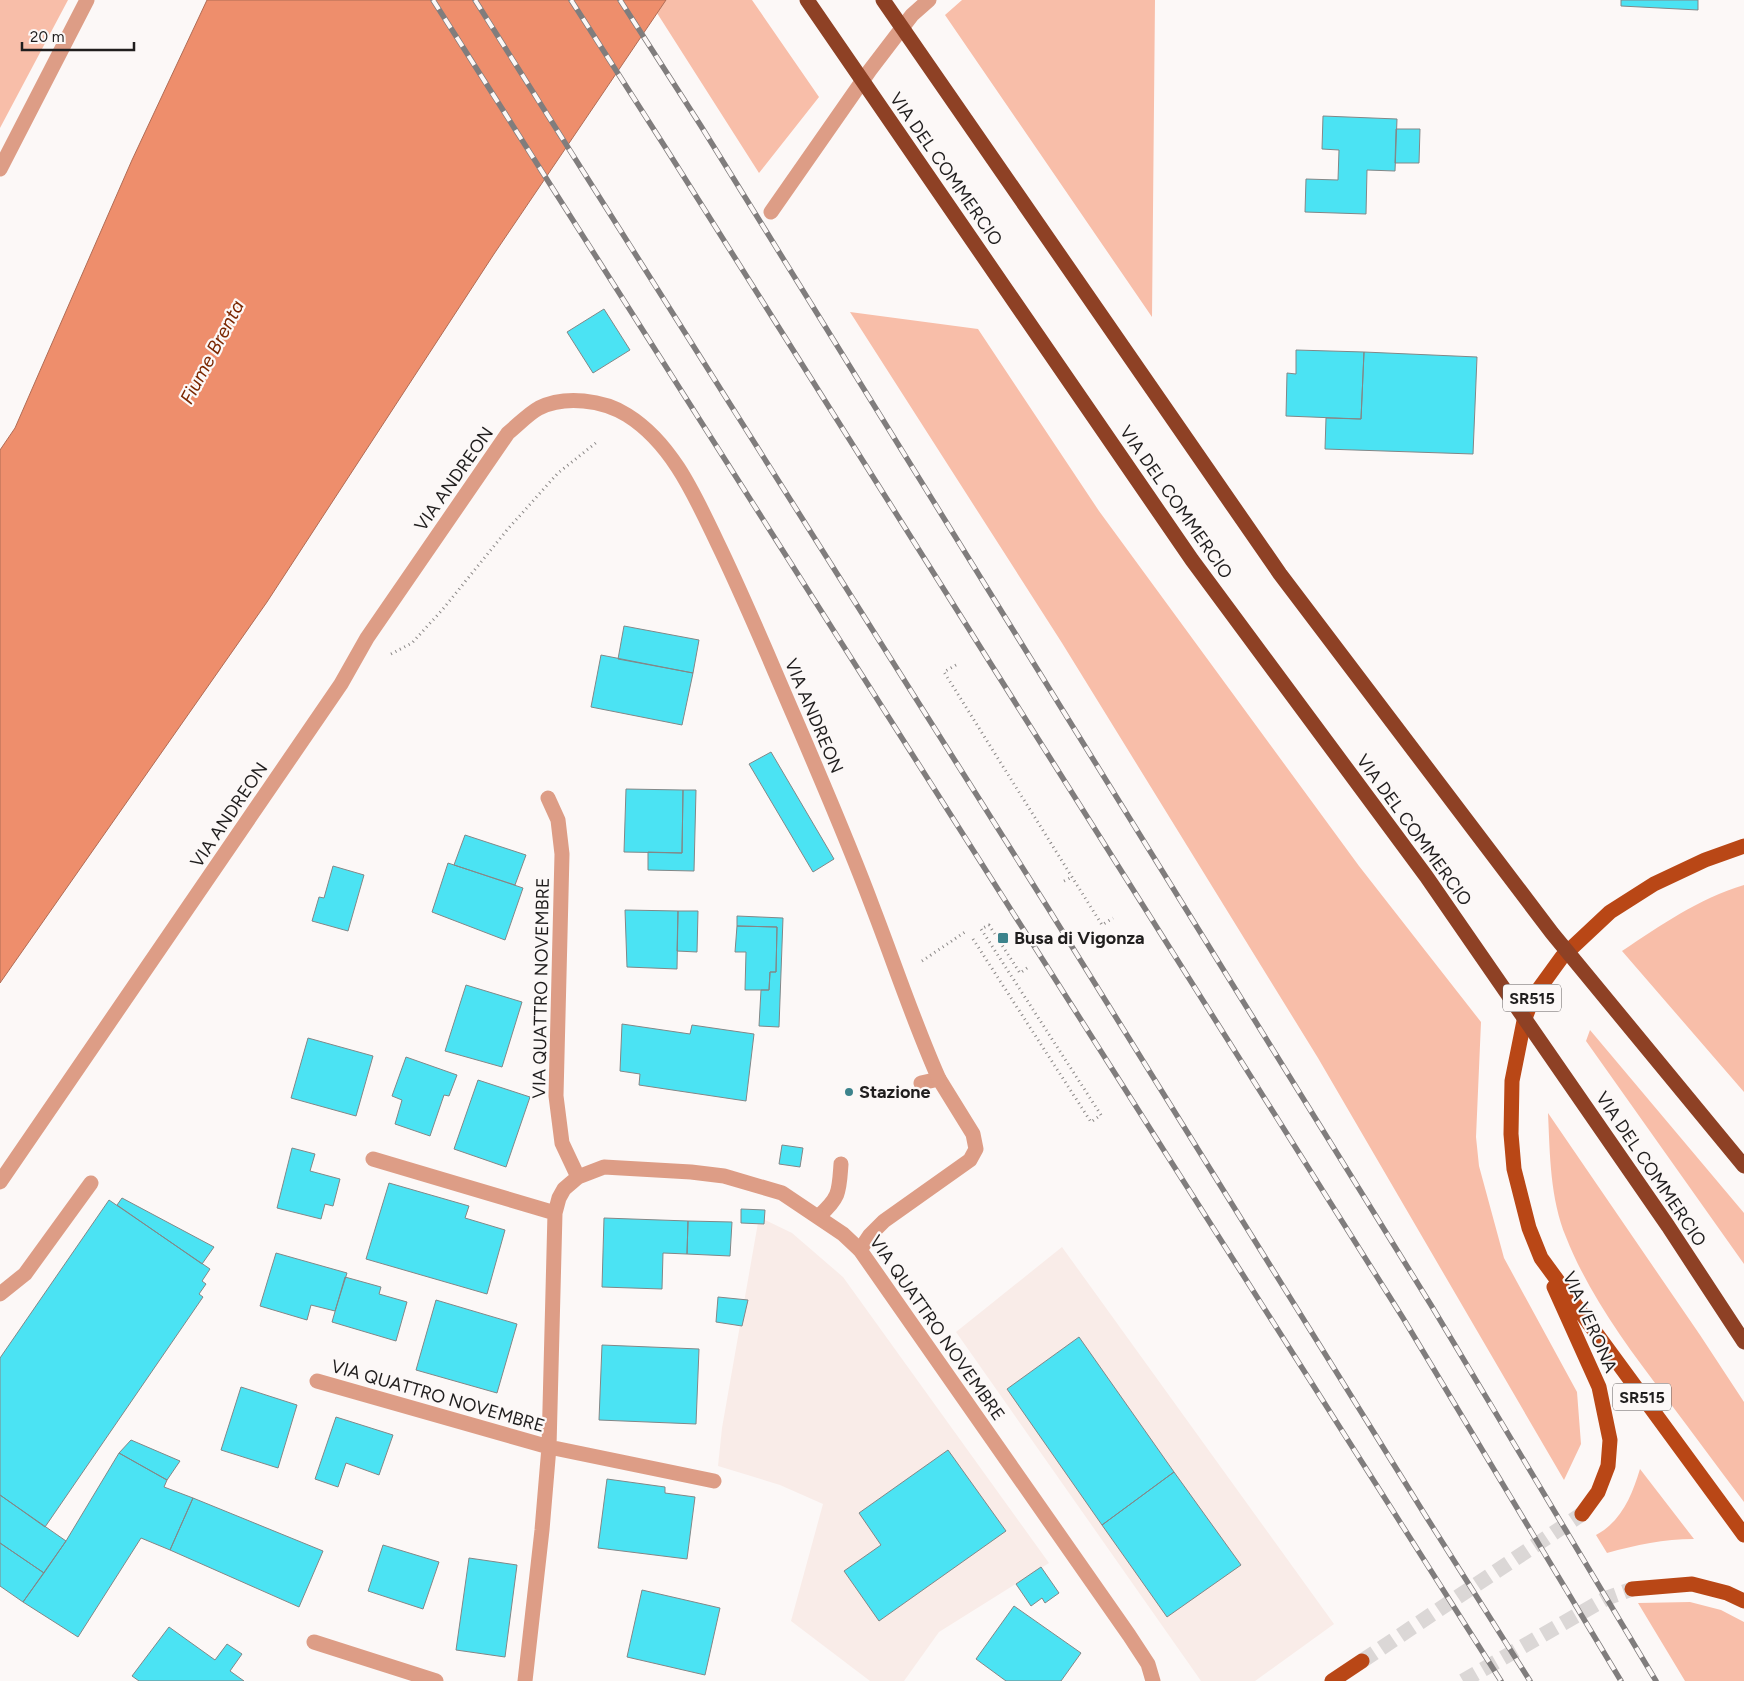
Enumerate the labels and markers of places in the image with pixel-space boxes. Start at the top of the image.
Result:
place label: Busa di Vigonza [1014,927,1145,949]
marker: Busa di Vigonza [996,931,1010,945]
place label: Stazione [859,1081,931,1103]
marker: Stazione [843,1086,855,1098]

